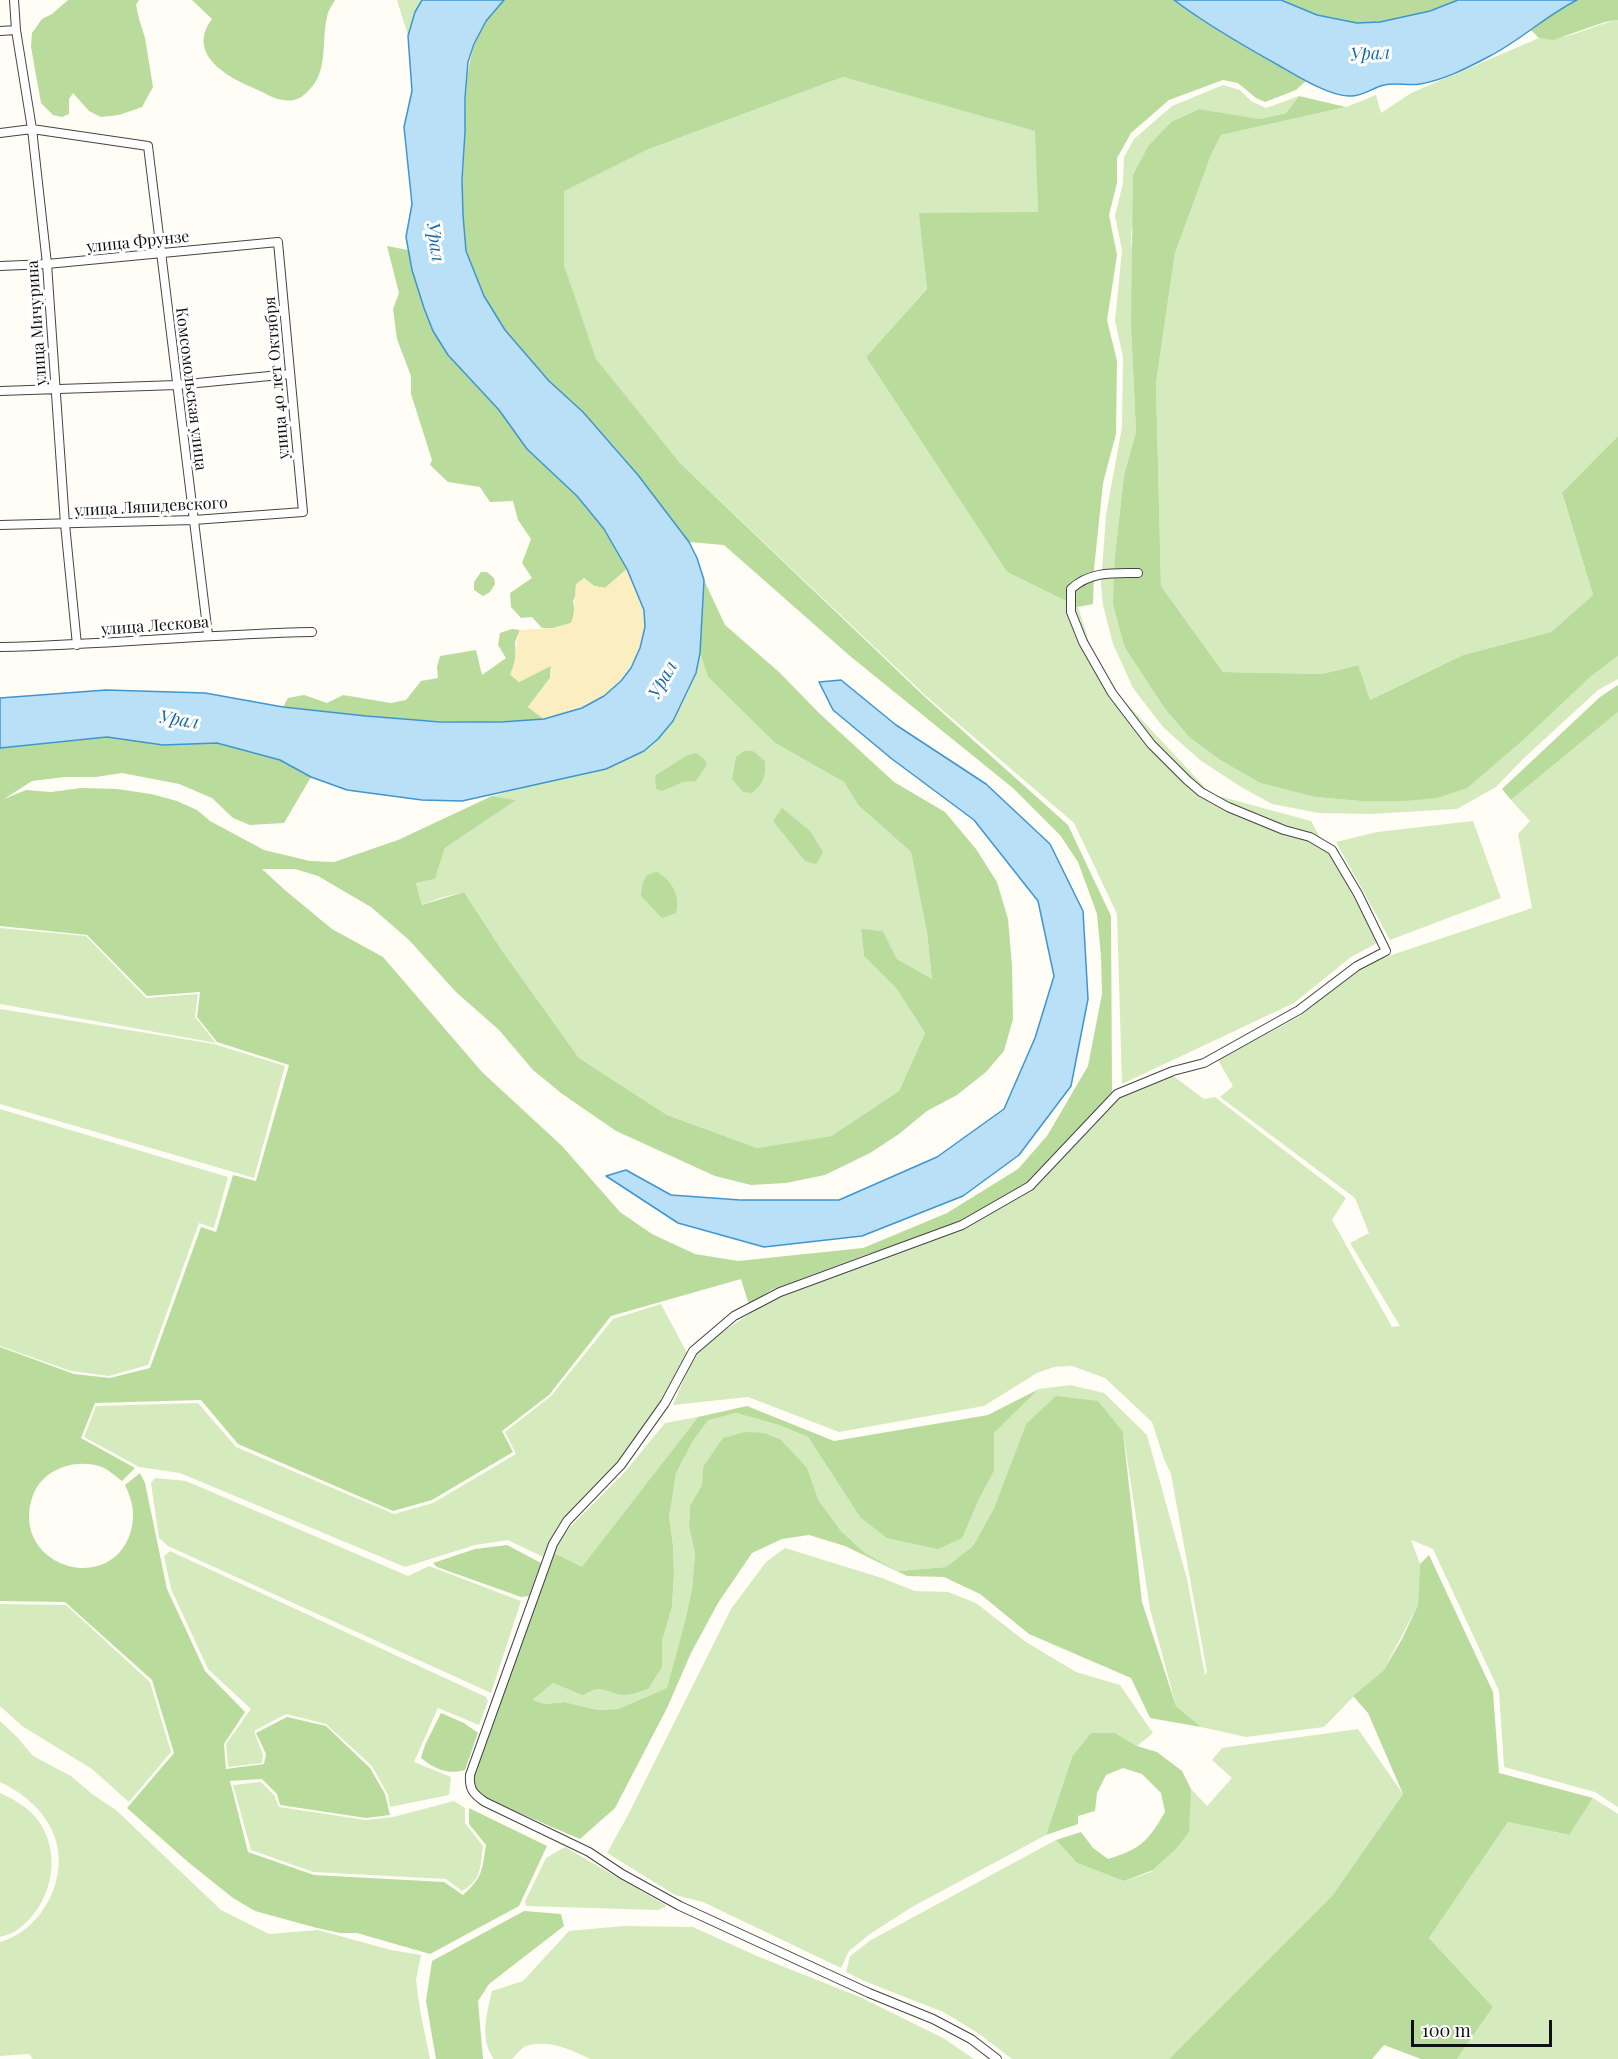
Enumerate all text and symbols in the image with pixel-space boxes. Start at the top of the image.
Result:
water label: Урал [1349,42,1391,66]
water label: Урал [422,221,448,263]
street label: улица Фрунзе [86,227,190,257]
street label: улица Мичурина [23,260,51,386]
street label: улица 40 лет Октября [260,296,294,460]
street label: Комсомольская улица [171,306,211,472]
street label: улица Ляпидевского [74,493,228,521]
street label: улица Лескова [100,613,210,639]
water label: Урал [644,657,682,703]
water label: Урал [158,706,200,734]
scale bar [1414,2008,1555,2046]
text: 100 m [1422,2018,1471,2042]

